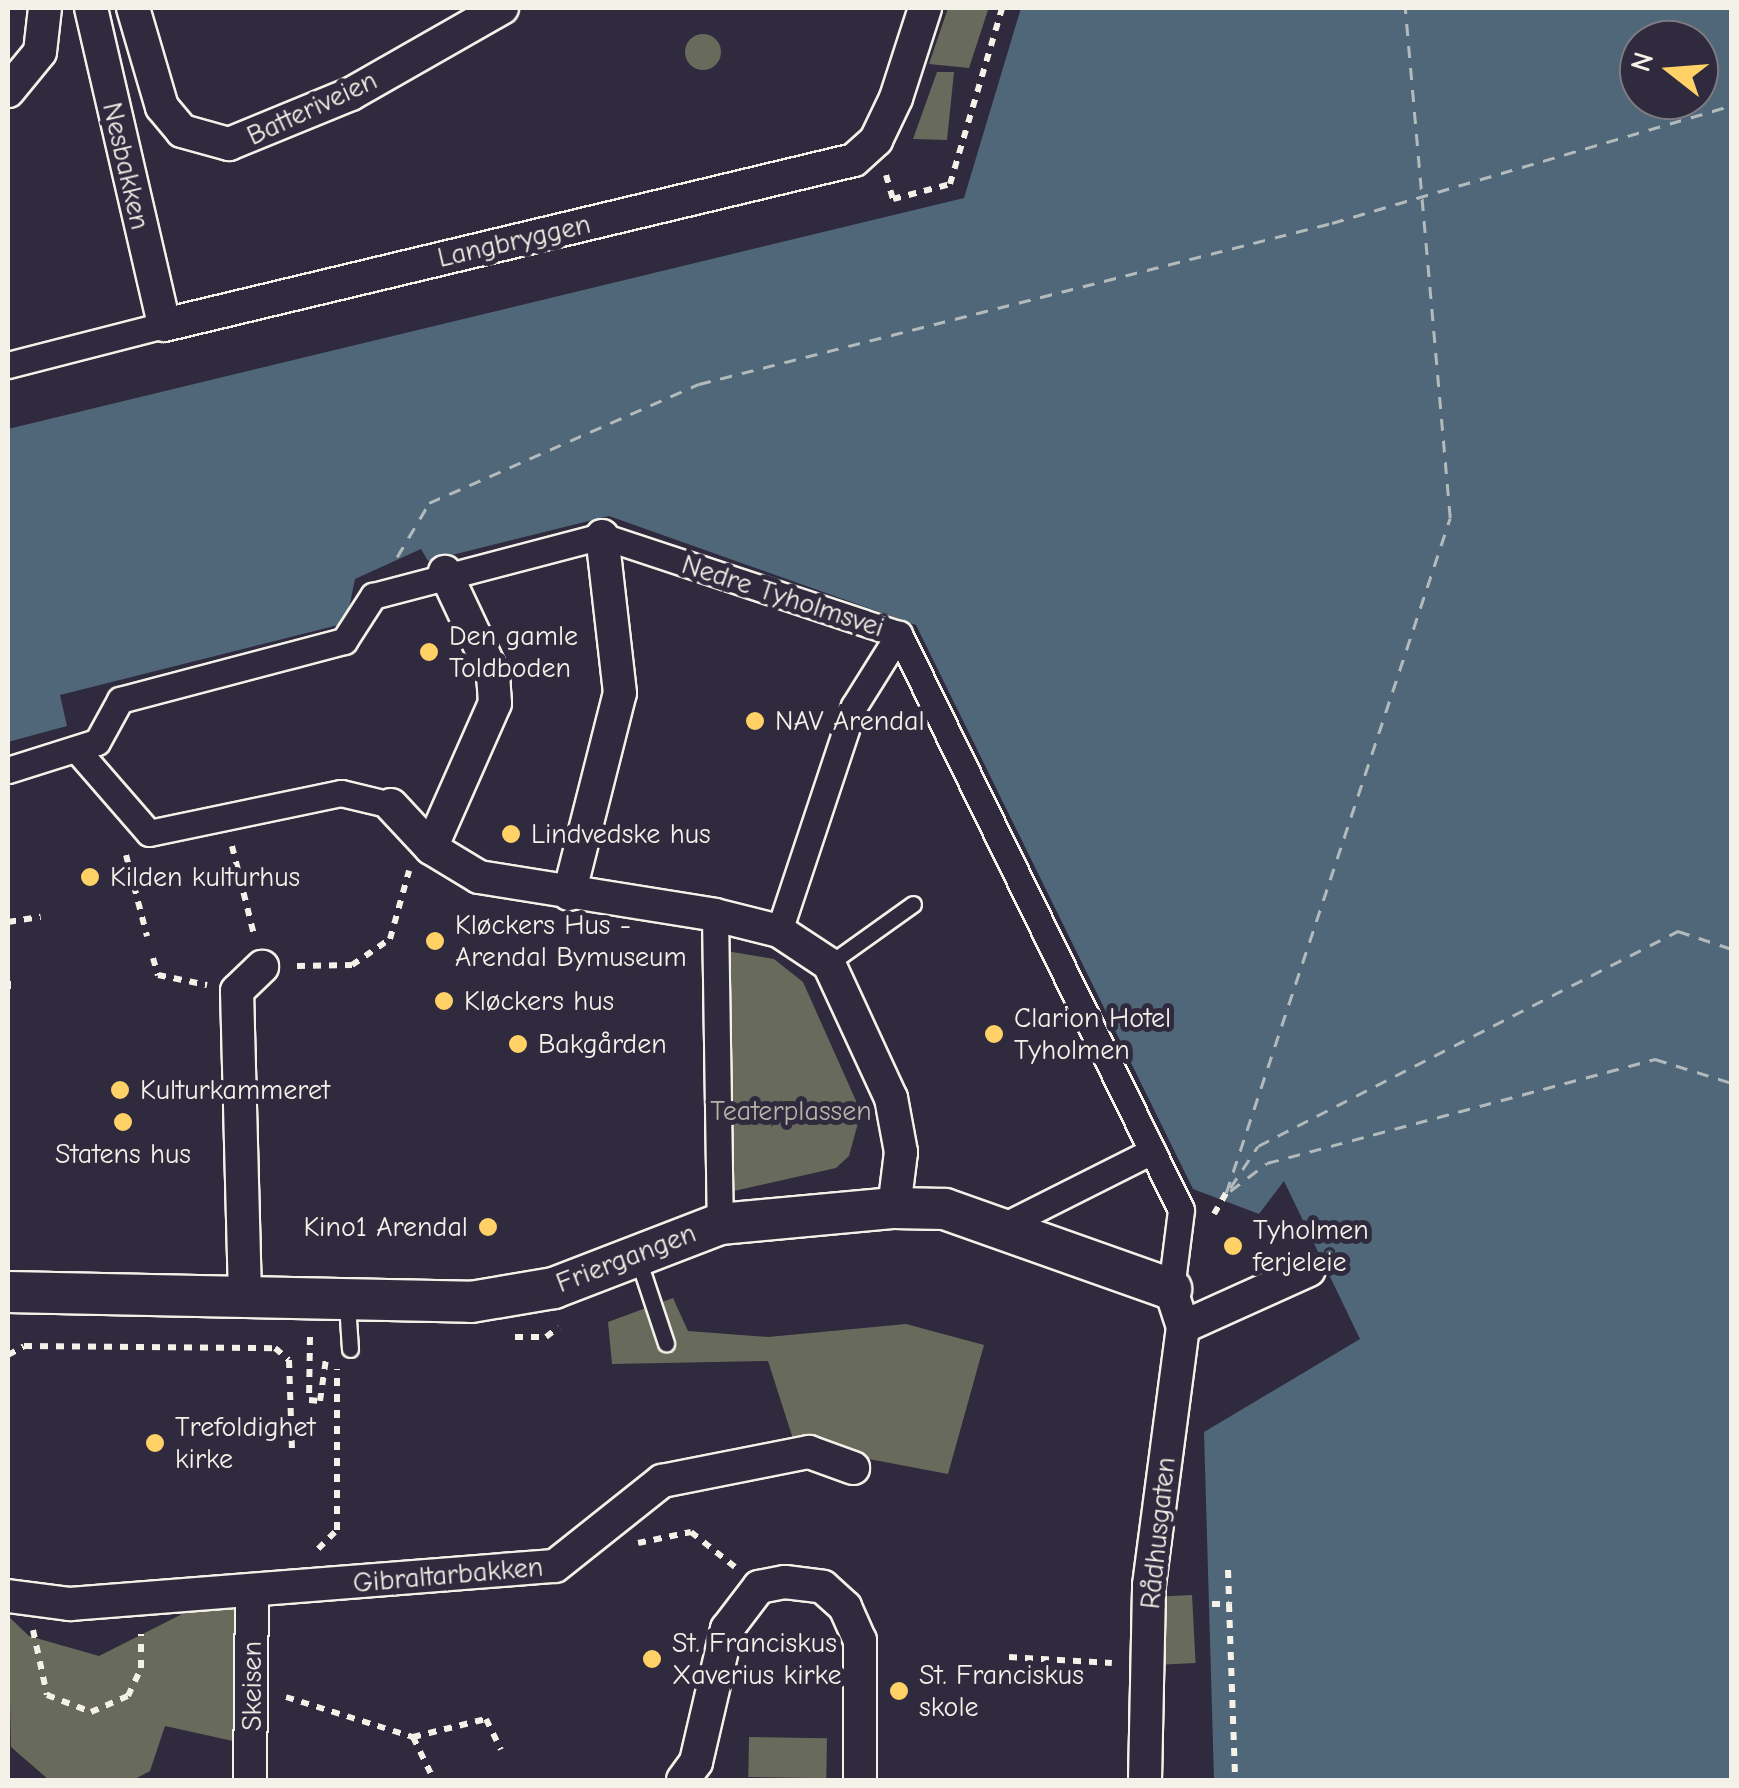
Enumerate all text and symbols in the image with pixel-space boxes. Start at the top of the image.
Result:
north arrow [1619,20,1719,120]
text: N [1624,48,1660,75]
street label: Batteriveien [242,63,382,153]
street label: Nesbakken [95,99,157,233]
street label: Langbryggen [434,207,594,275]
street label: Nedre Tyholmsvei [678,547,888,645]
place label: Den gamle Toldboden [449,619,578,685]
marker: Den gamle Toldboden [418,641,440,663]
place label: NAV Arendal [775,704,925,738]
marker: NAV Arendal [744,710,766,732]
place label: Lindvedske hus [531,817,711,851]
marker: Lindvedske hus [500,823,522,845]
place label: Kilden kulturhus [110,860,300,894]
marker: Kilden kulturhus [79,866,101,888]
place label: Kløckers Hus - Arendal Bymuseum [455,908,687,974]
marker: Kløckers Hus - Arendal Bymuseum [424,930,446,952]
place label: Kløckers hus [464,984,614,1018]
marker: Kløckers hus [433,990,455,1012]
place label: Clarion Hotel Tyholmen [1014,1001,1171,1067]
marker: Clarion Hotel Tyholmen [983,1023,1005,1045]
place label: Bakgården [538,1027,667,1061]
marker: Bakgården [507,1033,529,1055]
place label: Kulturkammeret [140,1073,330,1107]
marker: Kulturkammeret [109,1079,131,1101]
park label: Teaterplassen [710,1094,872,1128]
marker: Statens hus [112,1111,134,1133]
place label: Statens hus [55,1137,191,1171]
place label: Kino1 Arendal [303,1210,468,1244]
place label: Tyholmen ferjeleie [1253,1213,1369,1279]
marker: Kino1 Arendal [477,1216,499,1238]
street label: Friergangen [551,1216,701,1300]
marker: Tyholmen ferjeleie [1222,1235,1244,1257]
place label: Trefoldighet kirke [175,1410,316,1476]
marker: Trefoldighet kirke [144,1432,166,1454]
street label: Rådhusgaten [1133,1455,1183,1611]
street label: Gibraltarbakken [352,1550,544,1600]
place label: St. Franciskus Xaverius kirke [672,1626,842,1692]
street label: Skeisen [235,1641,269,1731]
marker: St. Franciskus Xaverius kirke [641,1648,663,1670]
place label: St. Franciskus skole [919,1658,1084,1724]
marker: St. Franciskus skole [888,1680,910,1702]

